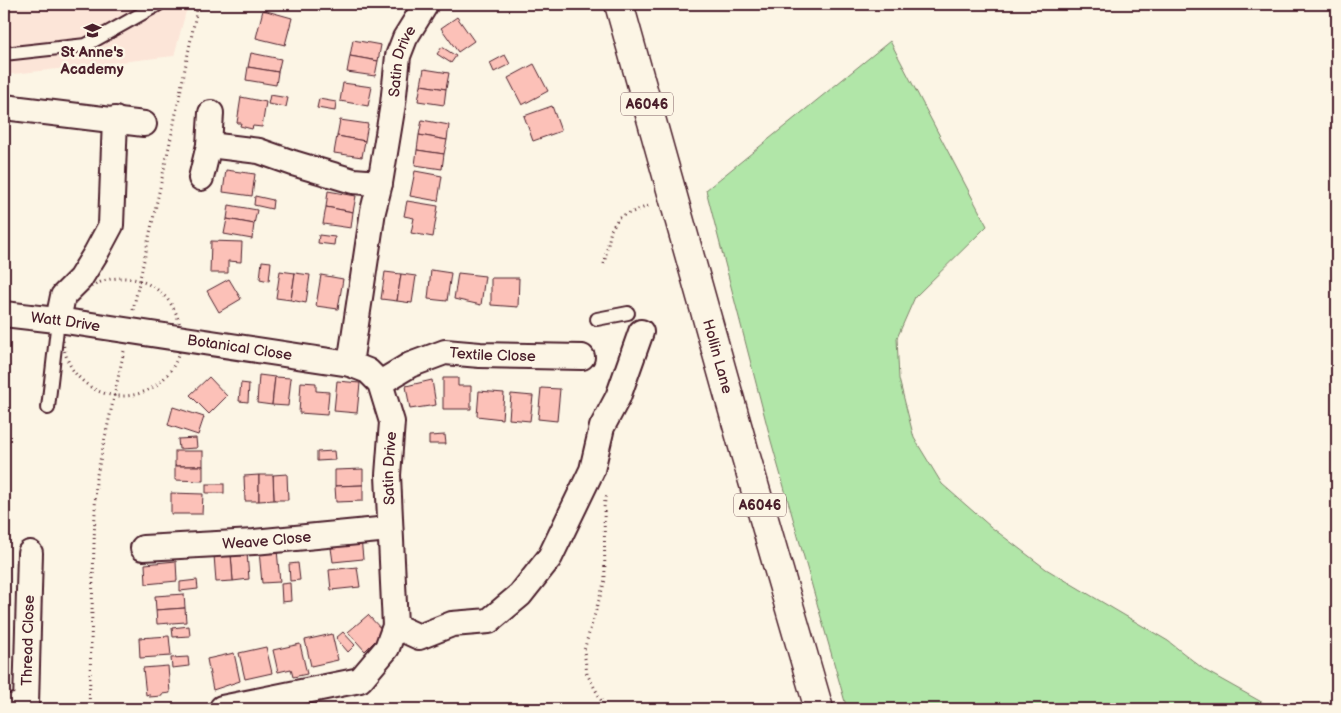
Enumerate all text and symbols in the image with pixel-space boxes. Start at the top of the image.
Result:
school or university icon: St Anne's Academy [82,21,102,41]
street label: Satin Drive [384,22,420,98]
place label: St Anne's Academy [59,43,124,79]
road number: A6046 [621,92,673,116]
street label: Watt Drive [30,308,102,336]
street label: Hollin Lane [698,317,737,396]
street label: Botanical Close [186,330,294,365]
street label: Textile Close [449,343,536,366]
street label: Satin Drive [378,431,401,505]
road number: A6046 [734,494,786,516]
street label: Weave Close [222,527,312,553]
street label: Thread Close [17,595,38,686]

